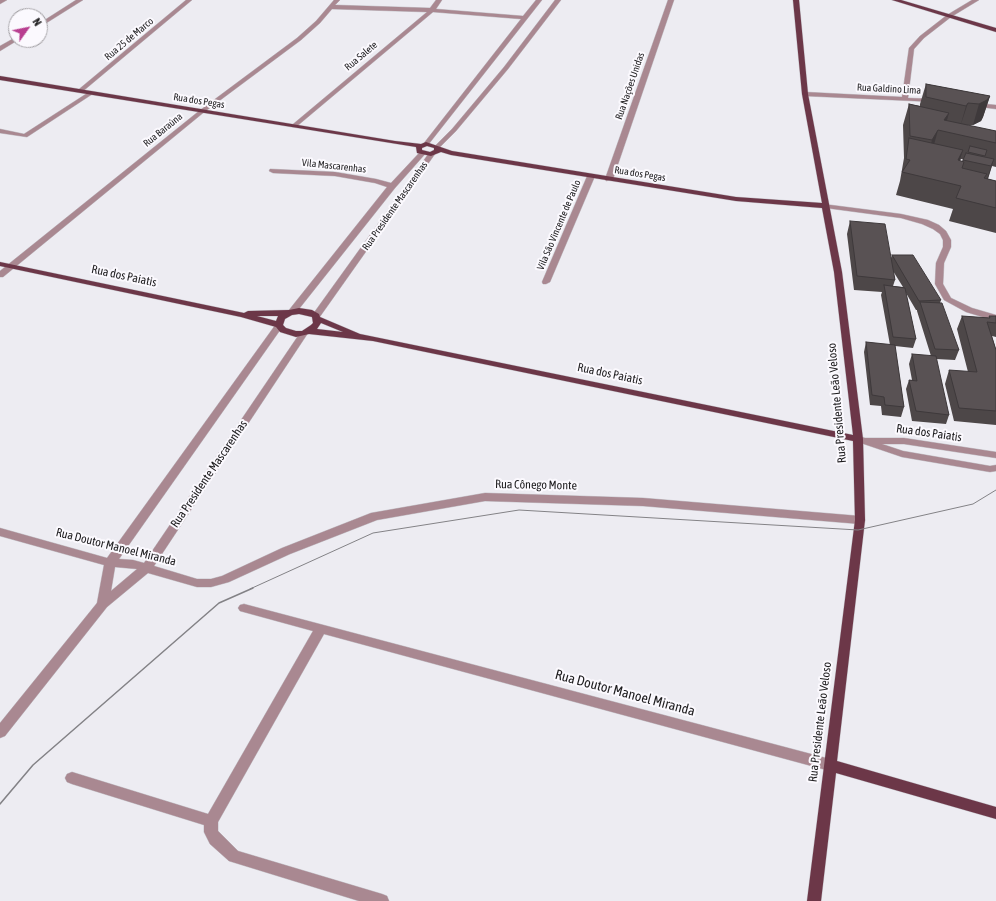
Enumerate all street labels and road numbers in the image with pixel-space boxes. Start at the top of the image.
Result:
street label: Rua 25 de Marco [102,15,156,63]
street label: Rua Salete [342,39,380,73]
street label: Rua Nações Unidas [613,51,647,121]
street label: Rua Galdino Lima [857,81,921,97]
street label: Rua dos Pegas [172,91,226,111]
street label: Rua Baraúna [141,111,185,149]
street label: Vila Mascarenhas [301,157,367,175]
street label: Rua Presidente Mascarenhas [360,159,430,253]
street label: Rua dos Pegas [613,164,667,184]
street label: Vila São Vincente de Paulo [535,178,583,272]
street label: Rua dos Paiatis [90,262,158,290]
street label: Rua Presidente Leão Veloso [825,342,849,464]
street label: Rua dos Paiatis [576,360,644,388]
street label: Rua Presidente Mascarenhas [168,418,250,530]
street label: Rua dos Paiatis [895,421,963,445]
street label: Rua Cônego Monte [495,477,577,493]
street label: Rua Doutor Manoel Miranda [54,525,178,569]
street label: Rua Presidente Leão Veloso [805,661,835,783]
street label: Rua Doutor Manoel Miranda [553,666,697,720]

